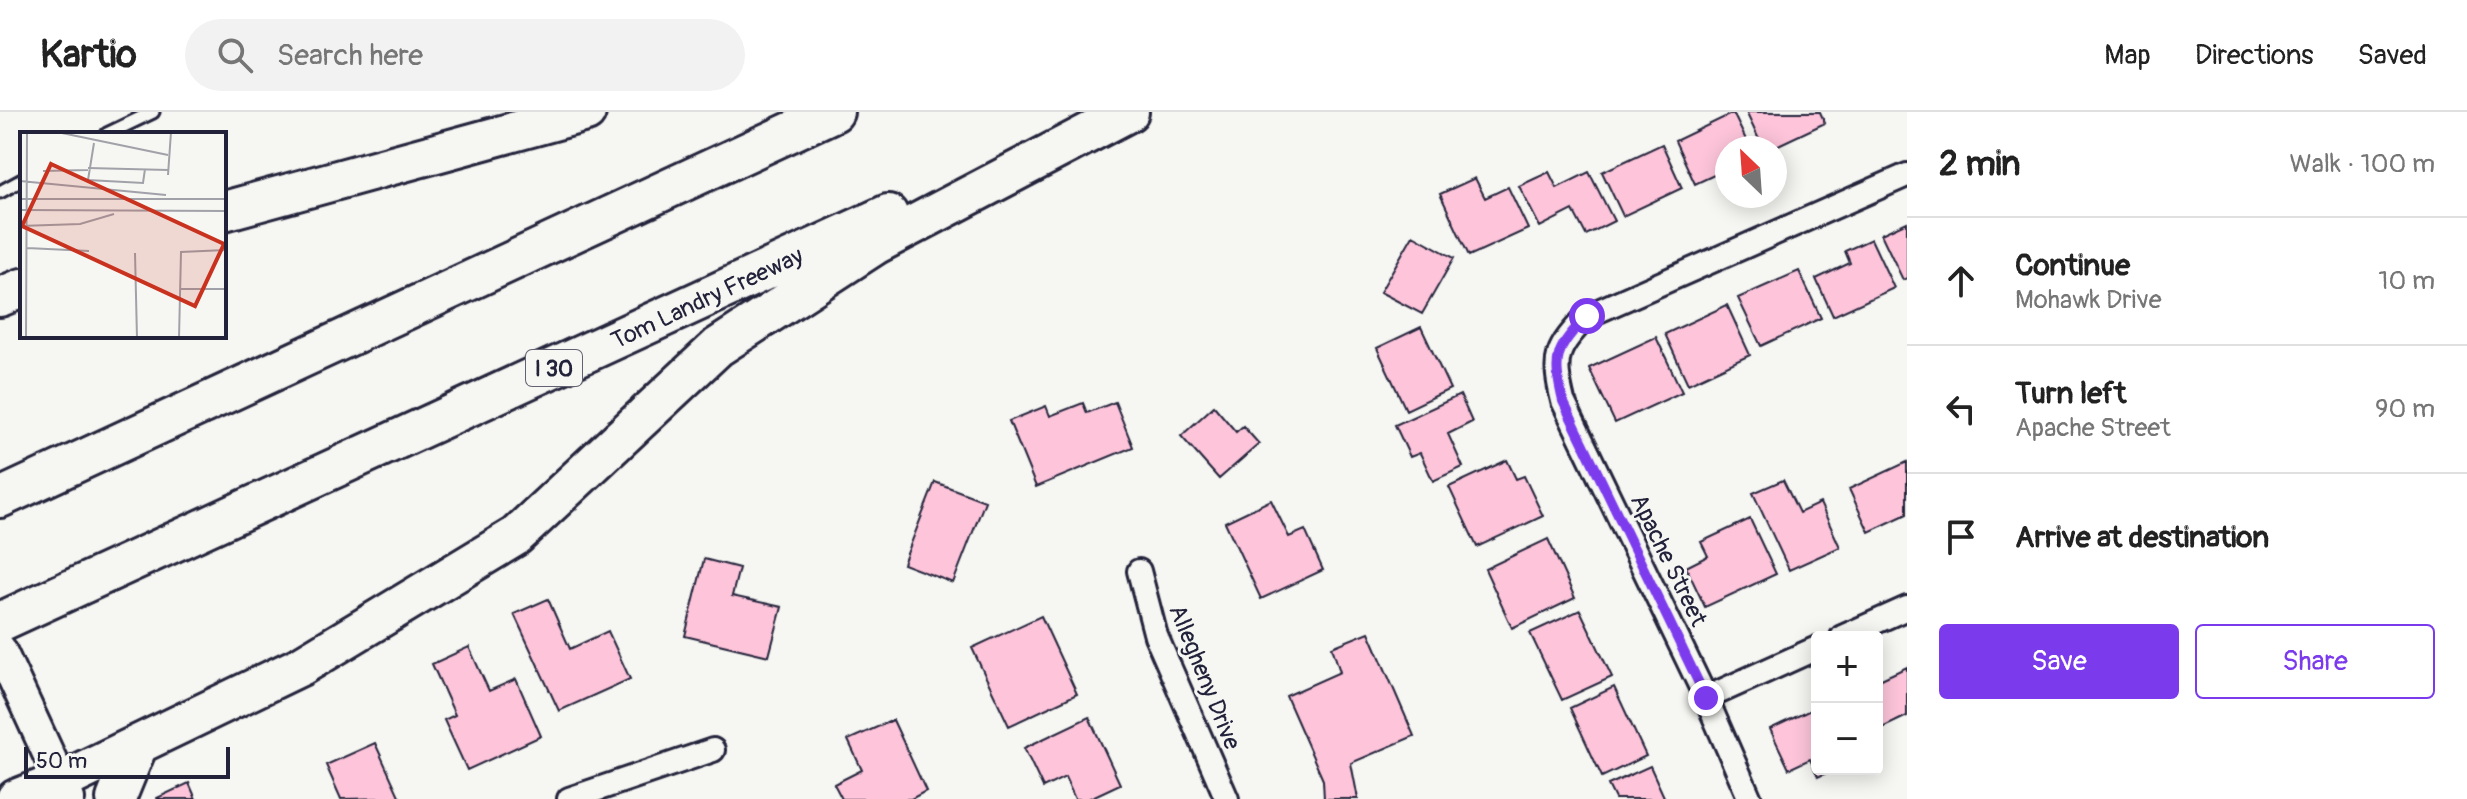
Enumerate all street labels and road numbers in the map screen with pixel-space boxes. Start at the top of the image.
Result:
street label: Tom Landry Freeway [607,241,808,356]
road number: I 30 [526,350,582,386]
street label: Apache Street [1624,489,1713,631]
street label: Allegheny Drive [1162,601,1247,754]

